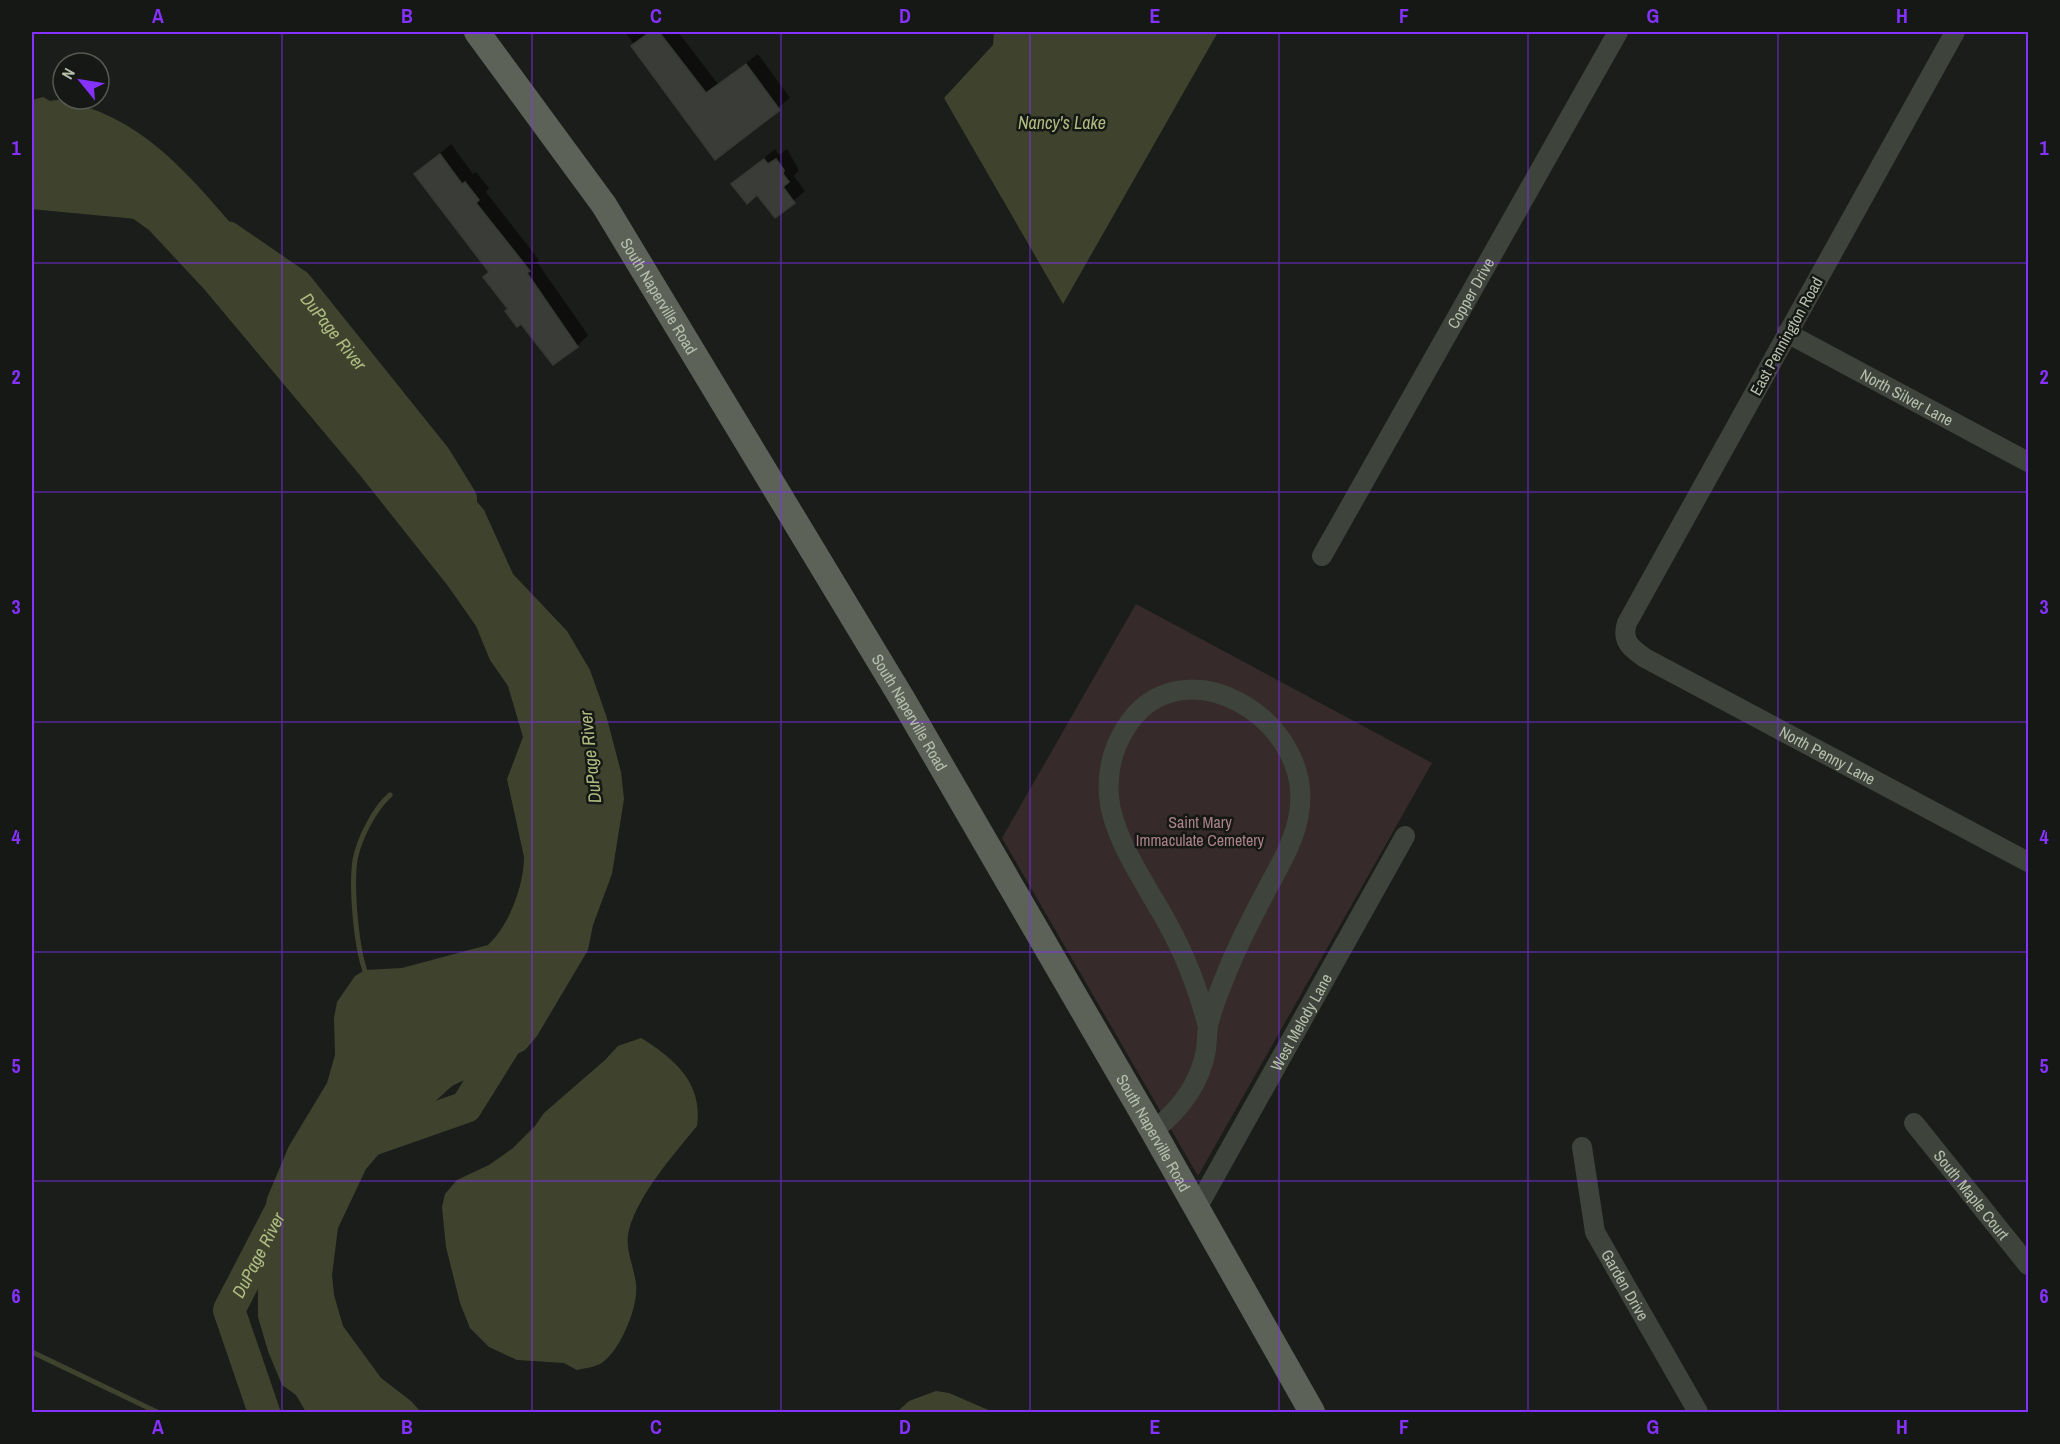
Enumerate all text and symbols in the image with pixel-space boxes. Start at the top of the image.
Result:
text: A [152,2,164,29]
text: B [401,2,413,29]
text: C [650,2,662,29]
text: D [899,2,911,29]
text: E [1150,2,1161,29]
text: F [1399,2,1409,29]
text: G [1647,2,1659,29]
text: H [1896,2,1908,29]
north arrow [51,51,111,111]
text: N [56,64,80,83]
water label: Nancy's Lake [1018,110,1106,135]
text: 1 [11,134,21,161]
text: 1 [2039,134,2049,161]
street label: South Naperville Road [615,234,703,358]
street label: Copper Drive [1442,254,1499,332]
street label: East Pennington Road [1744,273,1828,399]
water label: DuPage River [295,287,373,376]
text: 2 [11,363,21,390]
street label: North Silver Lane [1857,363,1957,431]
text: 2 [2039,363,2049,390]
text: 3 [11,593,21,620]
text: 3 [2039,593,2049,620]
street label: South Naperville Road [867,650,953,775]
water label: DuPage River [573,709,607,804]
street label: North Penny Lane [1776,721,1879,790]
park label: Saint Mary Immaculate Cemetery [1136,811,1265,851]
text: 4 [11,823,21,850]
text: 4 [2039,823,2049,850]
street label: West Melody Lane [1265,969,1337,1075]
text: 5 [11,1052,21,1079]
text: 5 [2039,1052,2049,1079]
street label: South Naperville Road [1111,1070,1196,1196]
street label: South Maple Court [1929,1145,2015,1245]
water label: DuPage River [225,1207,291,1302]
street label: Garden Drive [1596,1245,1654,1325]
text: 6 [11,1282,21,1309]
text: 6 [2039,1282,2049,1309]
text: A [152,1413,164,1440]
text: B [401,1413,413,1440]
text: C [650,1413,662,1440]
text: D [899,1413,911,1440]
text: E [1150,1413,1161,1440]
text: F [1399,1413,1409,1440]
text: G [1647,1413,1659,1440]
text: H [1896,1413,1908,1440]

